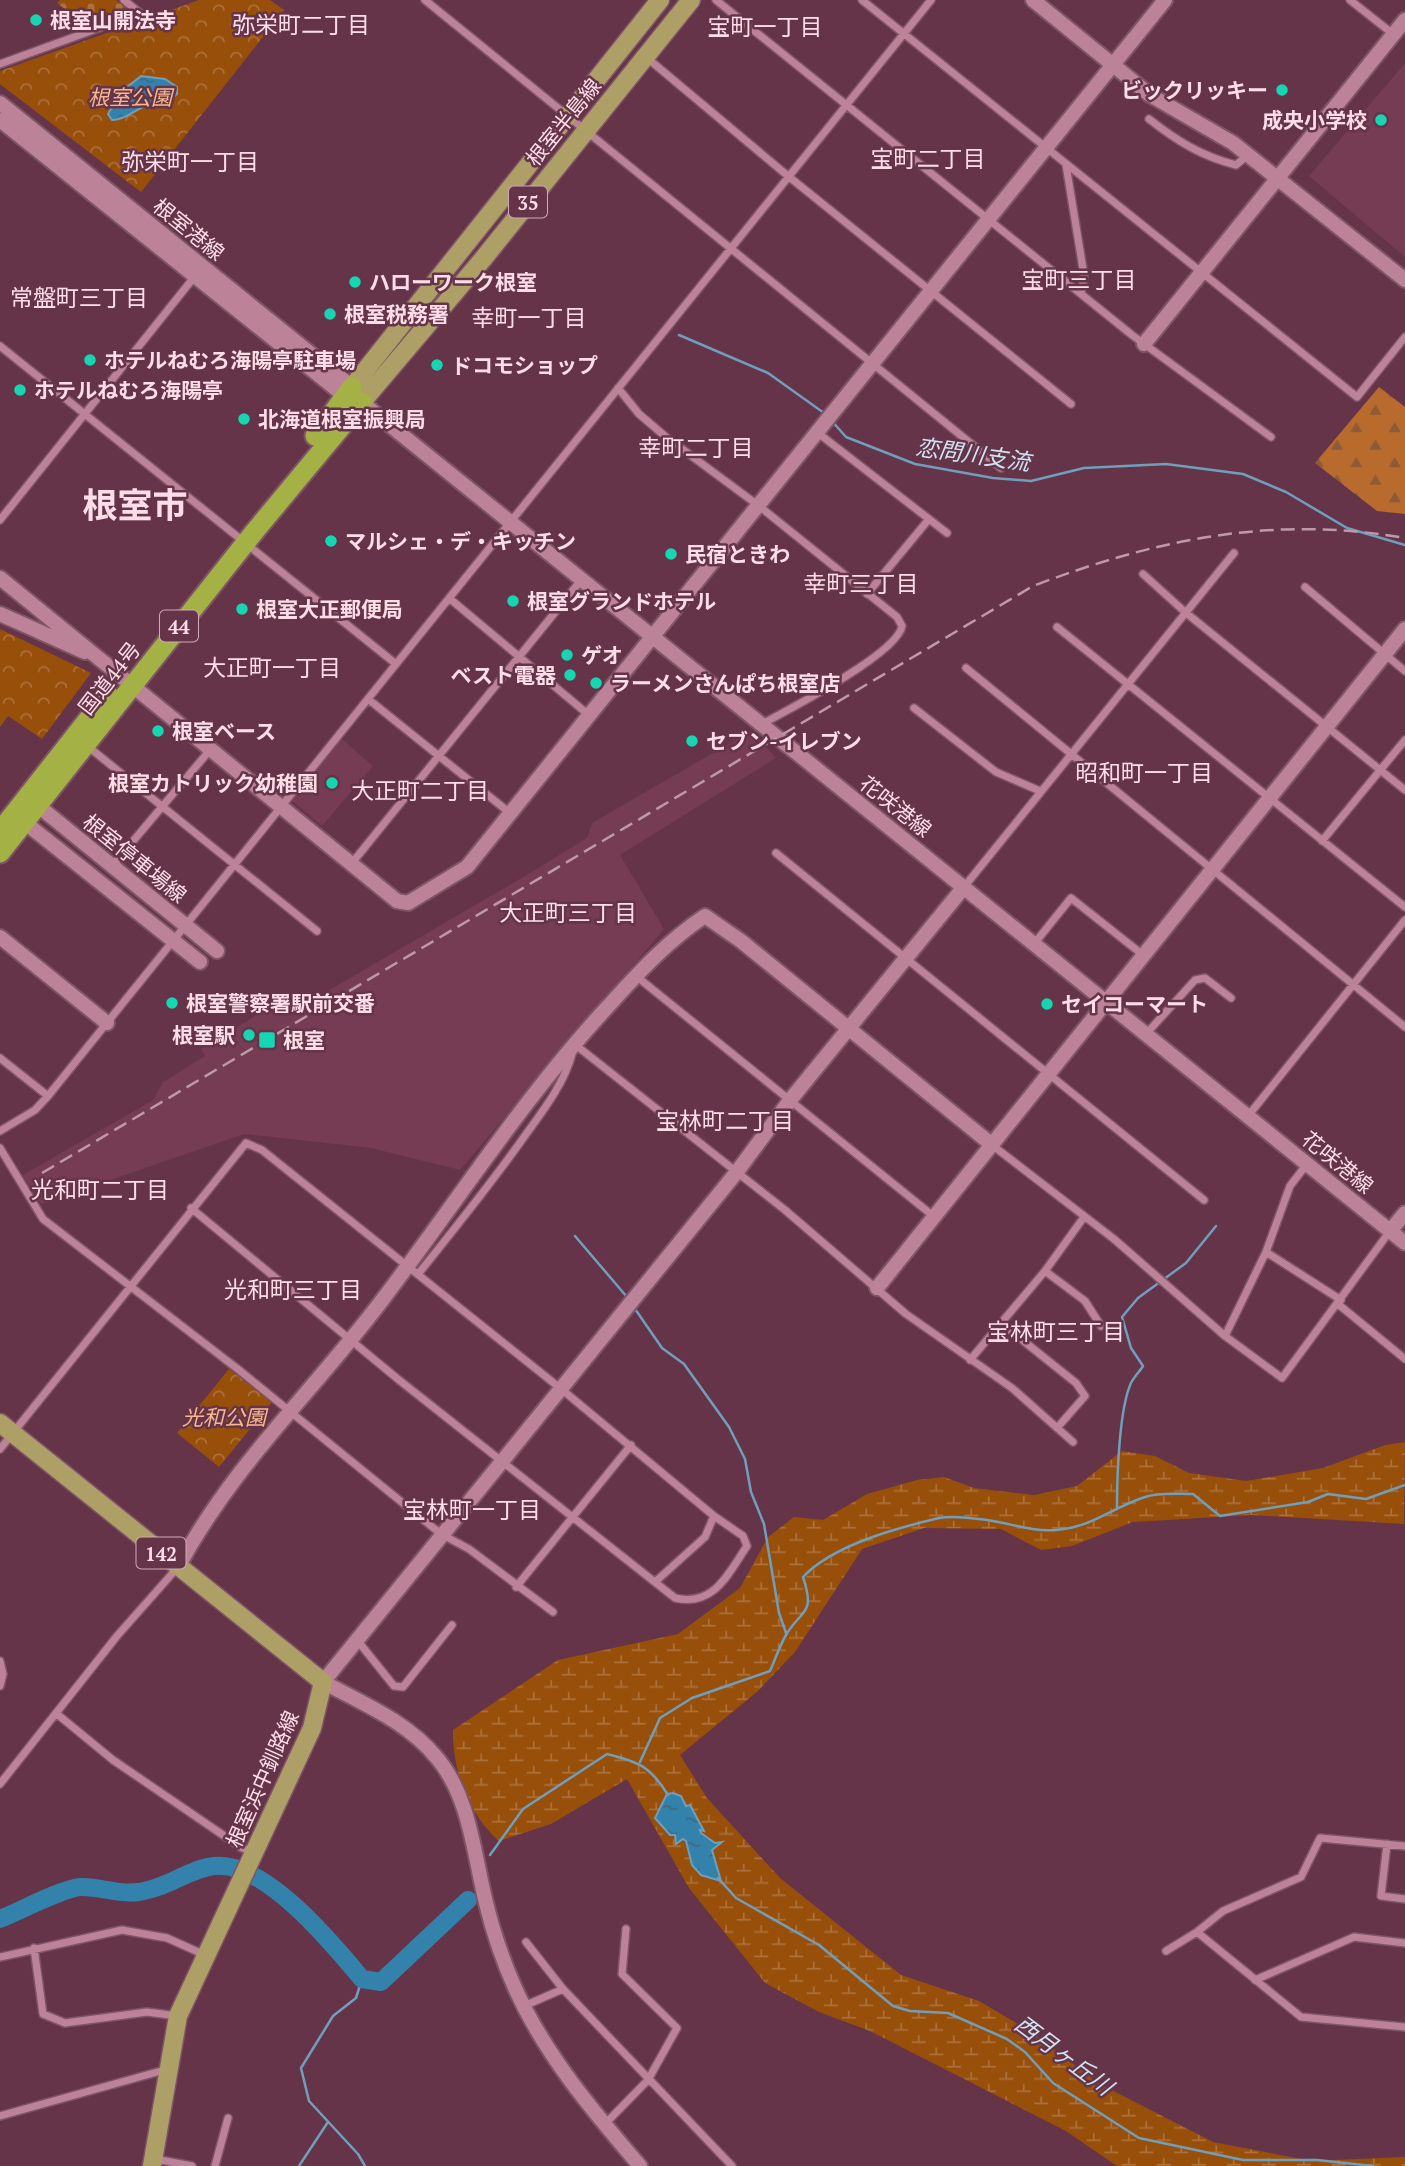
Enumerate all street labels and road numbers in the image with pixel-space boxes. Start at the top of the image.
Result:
street label: 根室半島線 [519,72,607,172]
road number: 35 [509,186,547,218]
street label: 根室港線 [148,192,230,266]
road number: 44 [160,610,198,642]
street label: 国道44号 [72,636,146,720]
street label: 花咲港線 [854,769,938,843]
street label: 根室停車場線 [77,807,193,909]
street label: 花咲港線 [1297,1125,1379,1199]
road number: 142 [136,1538,186,1568]
street label: 根室浜中釧路線 [219,1706,305,1852]

